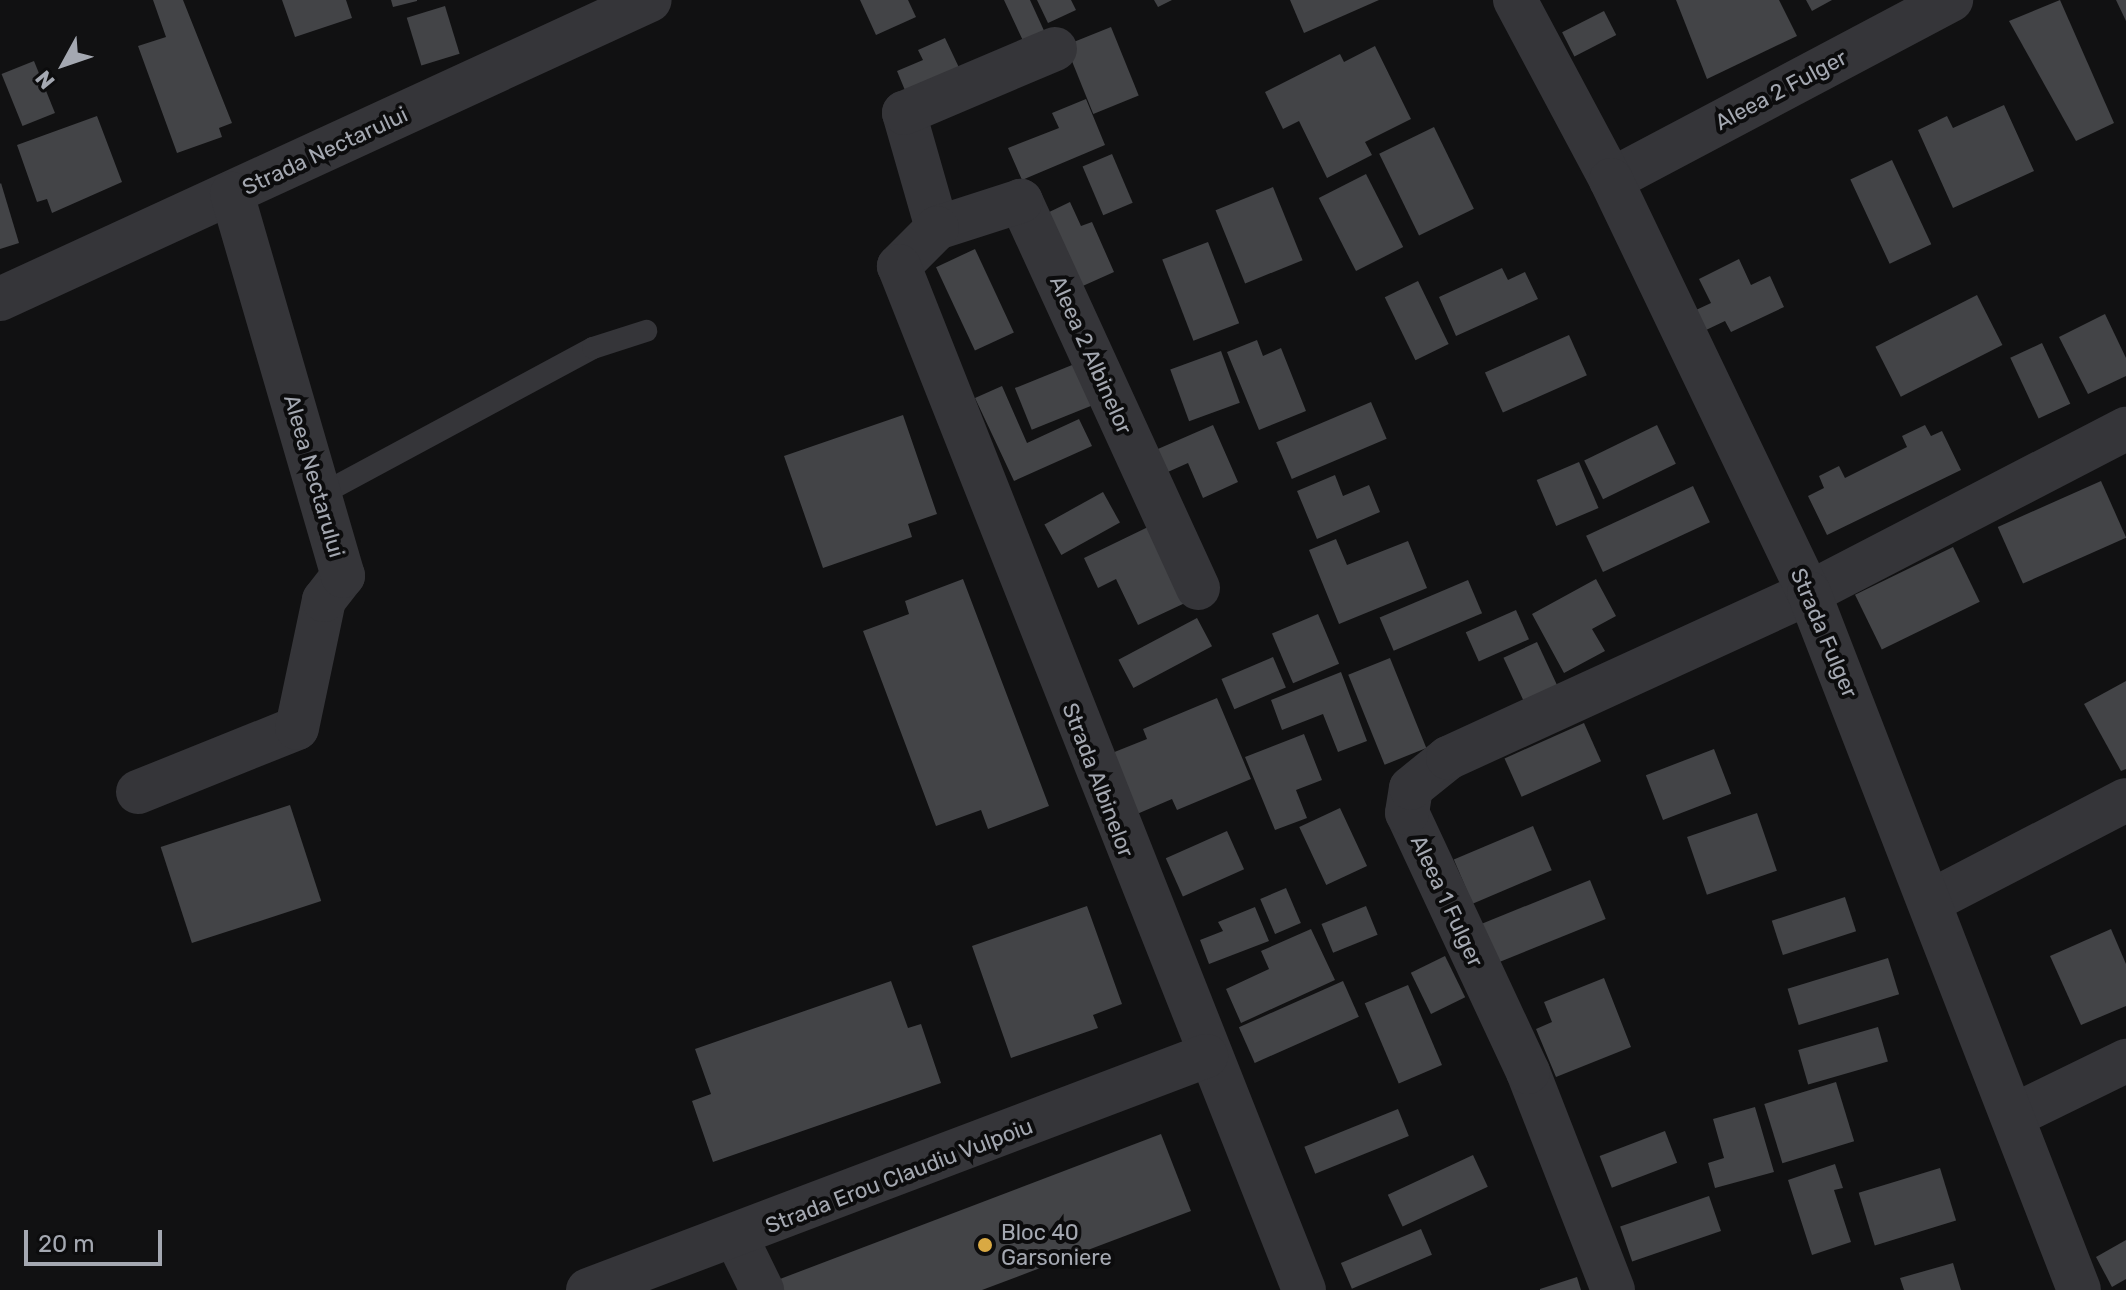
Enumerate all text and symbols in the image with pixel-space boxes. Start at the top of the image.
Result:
north arrow [24,24,104,104]
street label: Aleea 2 Fulger [1711,44,1851,136]
text: N [30,65,61,94]
street label: Strada Nectarului [238,101,412,201]
street label: Aleea 2 Albinelor [1044,272,1138,438]
street label: Aleea Nectarului [278,391,350,561]
street label: Strada Fulger [1785,564,1863,702]
street label: Strada Albinelor [1056,699,1140,861]
street label: Aleea 1 Fulger [1405,831,1489,971]
street label: Strada Erou Claudiu Vulpoiu [761,1113,1037,1239]
scale bar [28,1214,166,1264]
place label: Bloc 40 Garsoniere [1001,1219,1112,1270]
text: 20 m [38,1230,95,1258]
marker: Bloc 40 Garsoniere [976,1236,994,1254]

